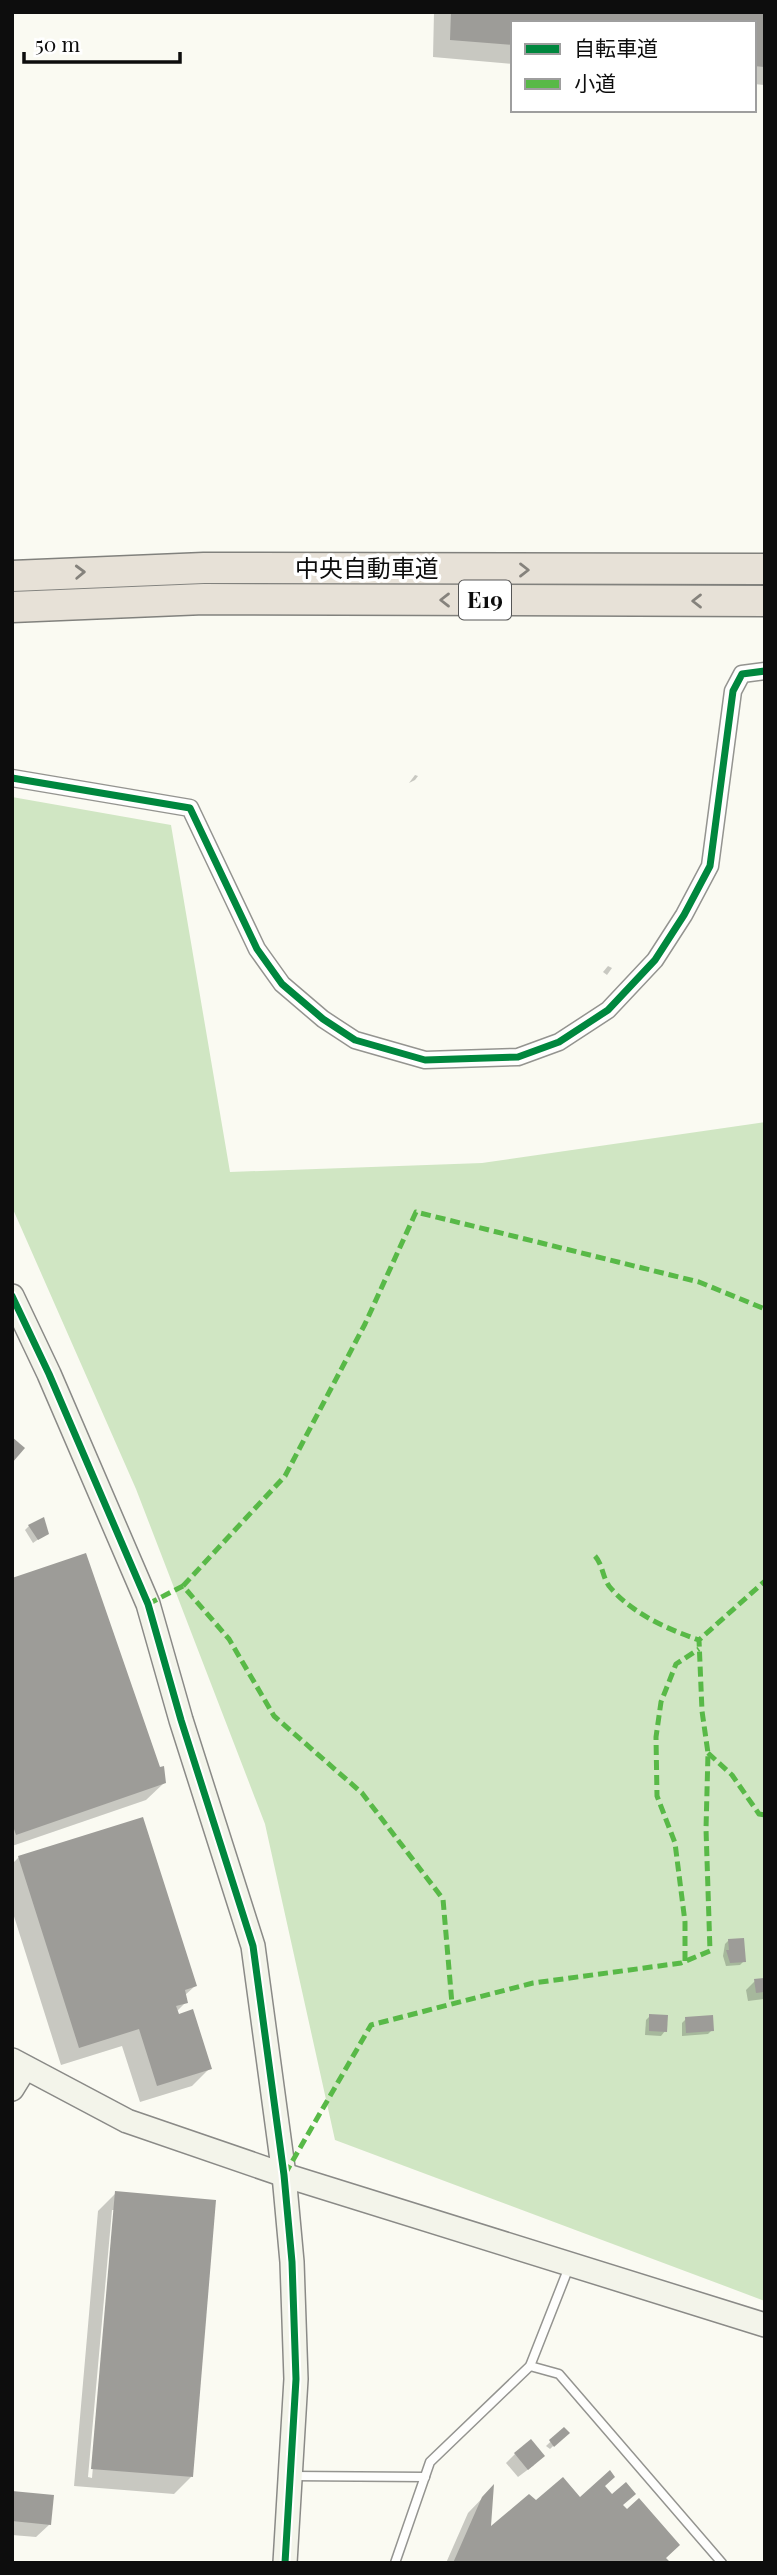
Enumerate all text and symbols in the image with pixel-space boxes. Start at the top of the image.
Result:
scale bar [24,21,180,65]
legend [511,21,756,112]
text: 50 m [35,29,81,57]
text: 自転車道 [574,33,658,61]
text: 小道 [574,68,616,96]
street label: 中央自動車道 [295,551,439,583]
one-way arrow [519,562,529,578]
one-way arrow [75,565,86,580]
road number: E19 [459,580,511,620]
one-way arrow [439,592,449,608]
one-way arrow [691,593,701,609]

